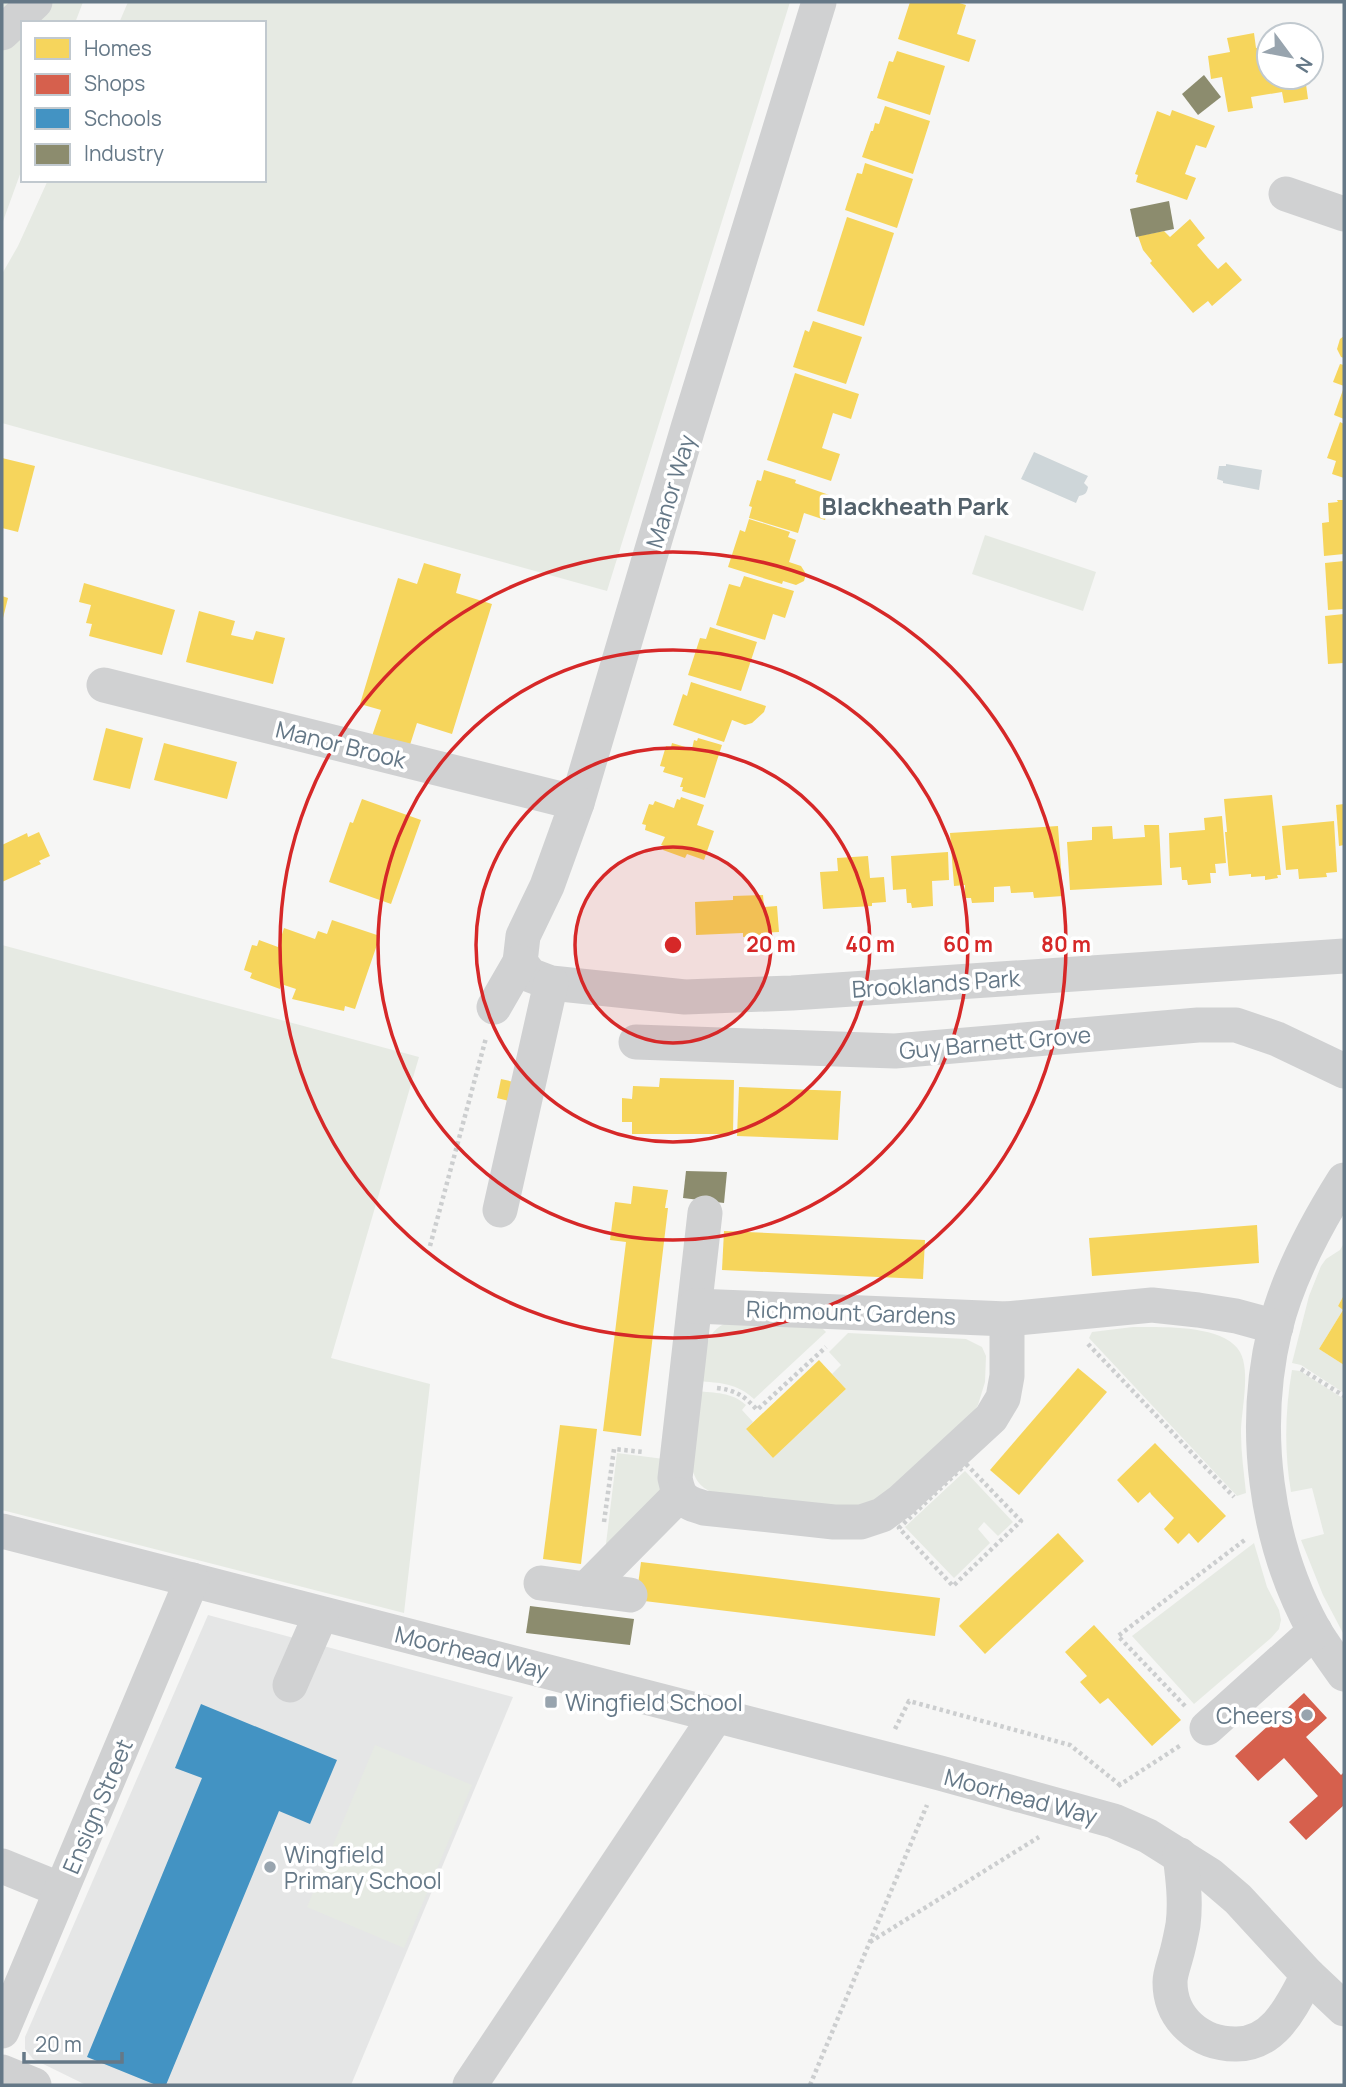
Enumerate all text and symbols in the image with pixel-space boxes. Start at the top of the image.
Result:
legend [21,21,266,182]
north arrow [1255,21,1325,91]
text: Homes [84,34,152,62]
text: N [1290,52,1319,78]
text: Shops [84,69,145,97]
text: Schools [84,104,162,132]
text: Industry [84,139,164,167]
street label: Manor Way [638,430,702,552]
district label: Blackheath Park [822,489,1010,522]
street label: Manor Brook [273,712,410,776]
text: 20 m [746,930,796,958]
text: 40 m [845,930,895,958]
text: 60 m [943,930,993,958]
text: 80 m [1041,930,1091,958]
centre of rings [661,933,685,957]
street label: Brooklands Park [851,961,1022,1005]
street label: Guy Barnett Grove [898,1018,1092,1066]
street label: Richmount Gardens [746,1292,956,1332]
street label: Moorhead Way [392,1617,552,1687]
place label: Wingfield School [565,1686,743,1718]
marker: Wingfield School [543,1694,559,1710]
place label: Cheers [1216,1699,1293,1731]
marker: Cheers [1299,1707,1315,1723]
street label: Ensign Street [54,1734,140,1878]
street label: Moorhead Way [941,1760,1101,1832]
place label: Wingfield Primary School [284,1838,442,1896]
marker: Wingfield Primary School [262,1859,278,1875]
scale bar [24,2021,122,2064]
text: 20 m [35,2030,82,2058]

